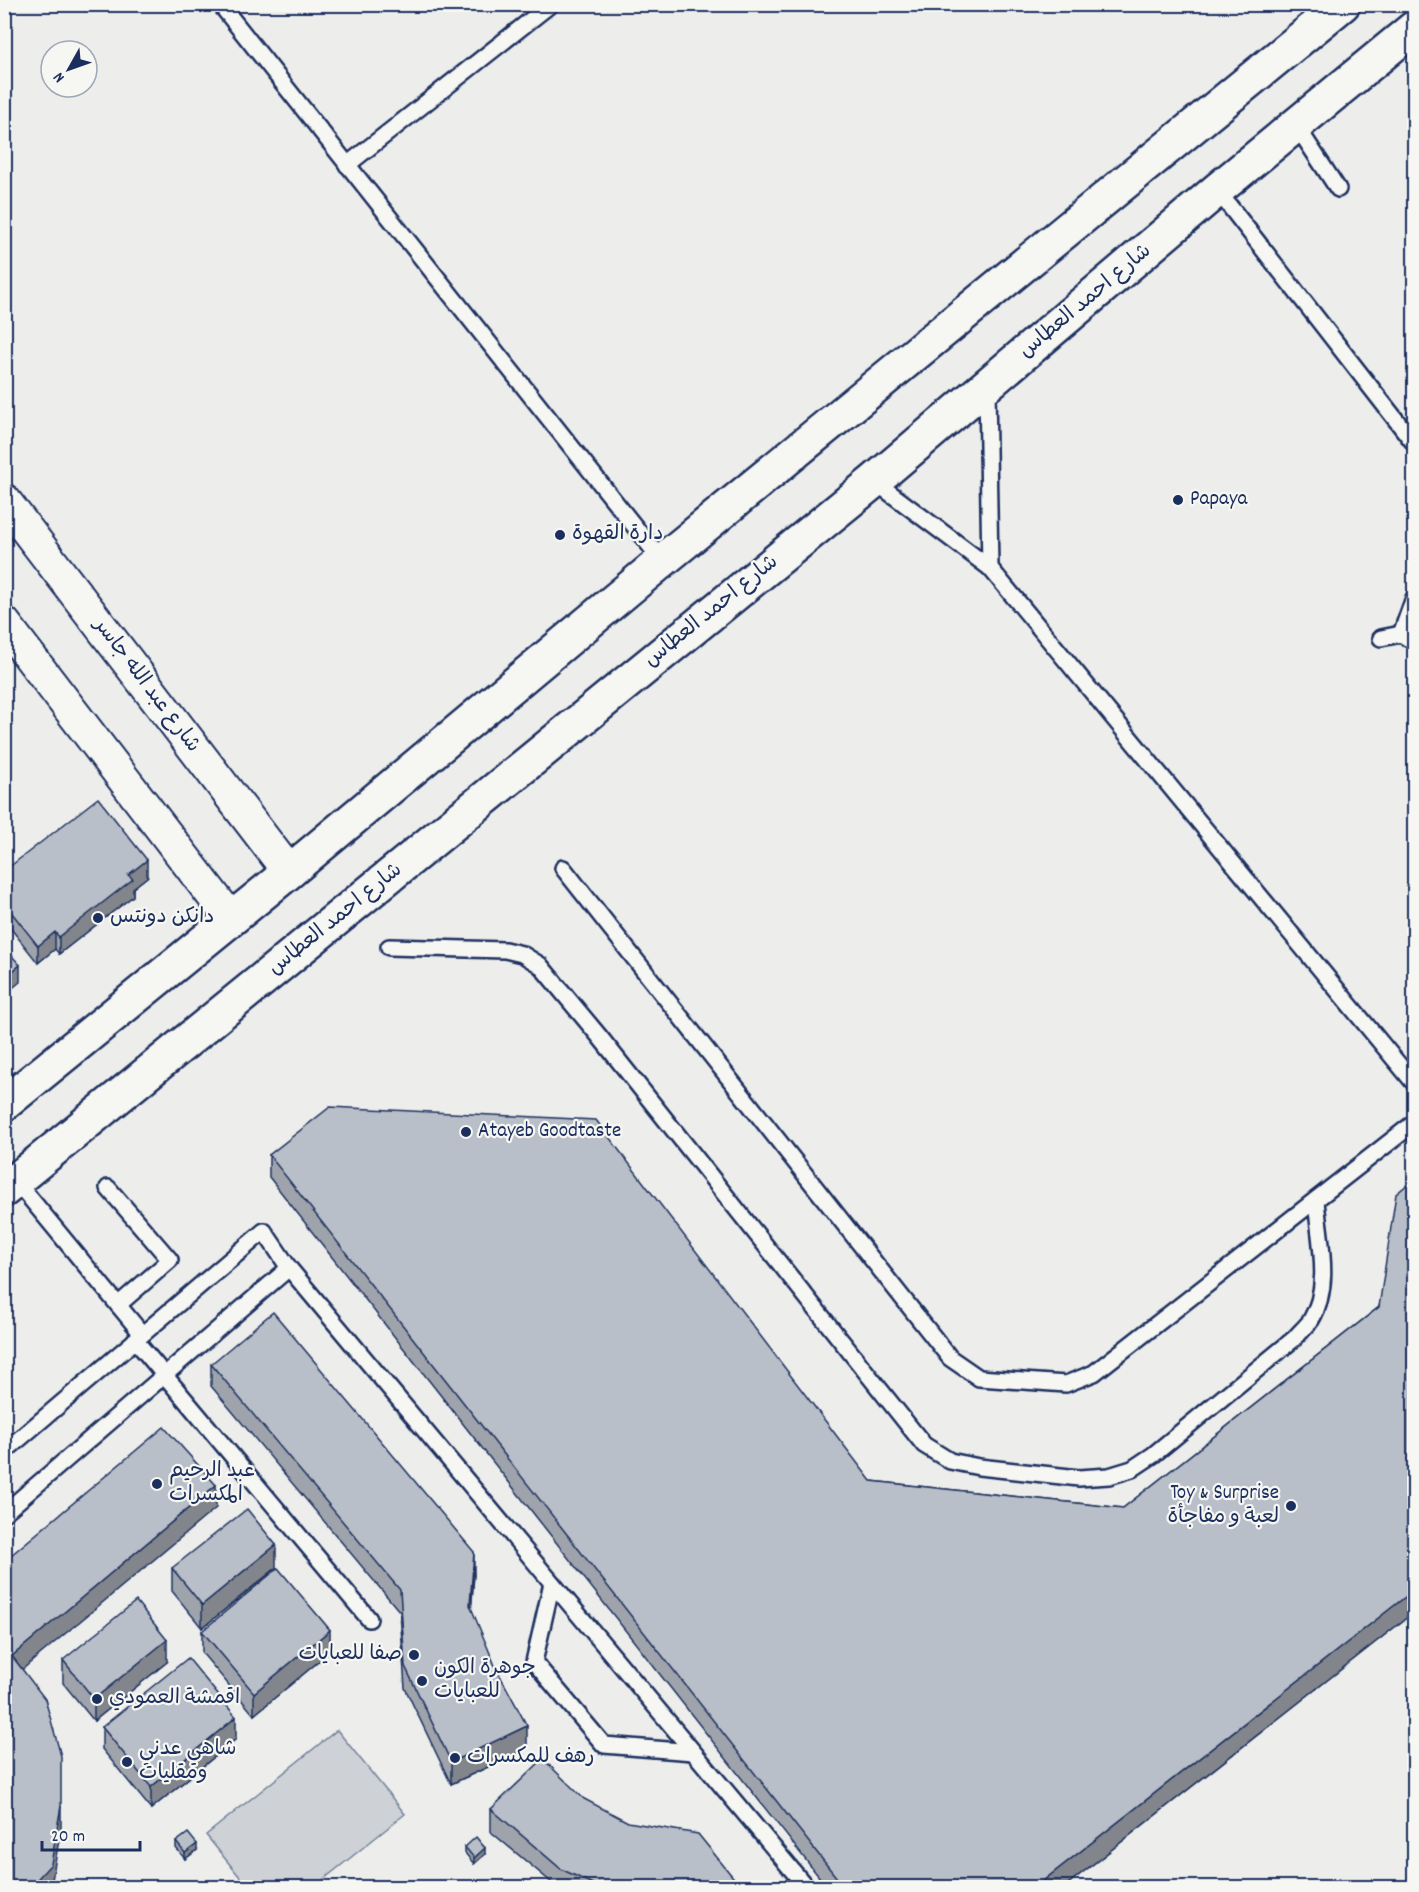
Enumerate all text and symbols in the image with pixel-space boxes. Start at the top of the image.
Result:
north arrow [39,39,99,99]
text: N [48,67,71,87]
street label: شارع احمد العطاس [1013,238,1159,366]
place label: Papaya [1190,485,1248,515]
marker: Papaya [1171,493,1185,507]
place label: دارة القهوة [572,520,663,550]
marker: دارة القهوة [553,528,567,542]
street label: شارع احمد العطاس [639,548,785,676]
street label: شارع عبد الله جاسر [84,611,207,760]
street label: شارع احمد العطاس [263,856,409,984]
place label: دانكن دونتس [110,903,214,933]
marker: دانكن دونتس [91,911,105,925]
place label: Atayeb Goodtaste [478,1117,621,1147]
marker: Atayeb Goodtaste [459,1125,473,1139]
place label: عبد الرحيم المكسرات [169,1457,255,1511]
marker: عبد الرحيم المكسرات [150,1477,164,1491]
place label: Toy & Surprise لعبة و مفاجأة [1167,1479,1279,1533]
marker: Toy & Surprise لعبة و مفاجأة [1284,1499,1298,1513]
place label: صفا للعبايات [299,1640,402,1670]
marker: صفا للعبايات [407,1648,421,1662]
place label: جوهرة الكون للعبايات [434,1654,536,1708]
marker: جوهرة الكون للعبايات [415,1674,429,1688]
place label: اقمشة العمودي [109,1684,240,1714]
marker: اقمشة العمودي [90,1692,104,1706]
place label: شاهي عدني ومقليات [139,1735,237,1789]
place label: رهف للمكسرات [467,1743,594,1773]
marker: رهف للمكسرات [448,1751,462,1765]
marker: شاهي عدني ومقليات [120,1755,134,1769]
scale bar [42,1814,140,1852]
text: 20 m [51,1825,85,1850]

